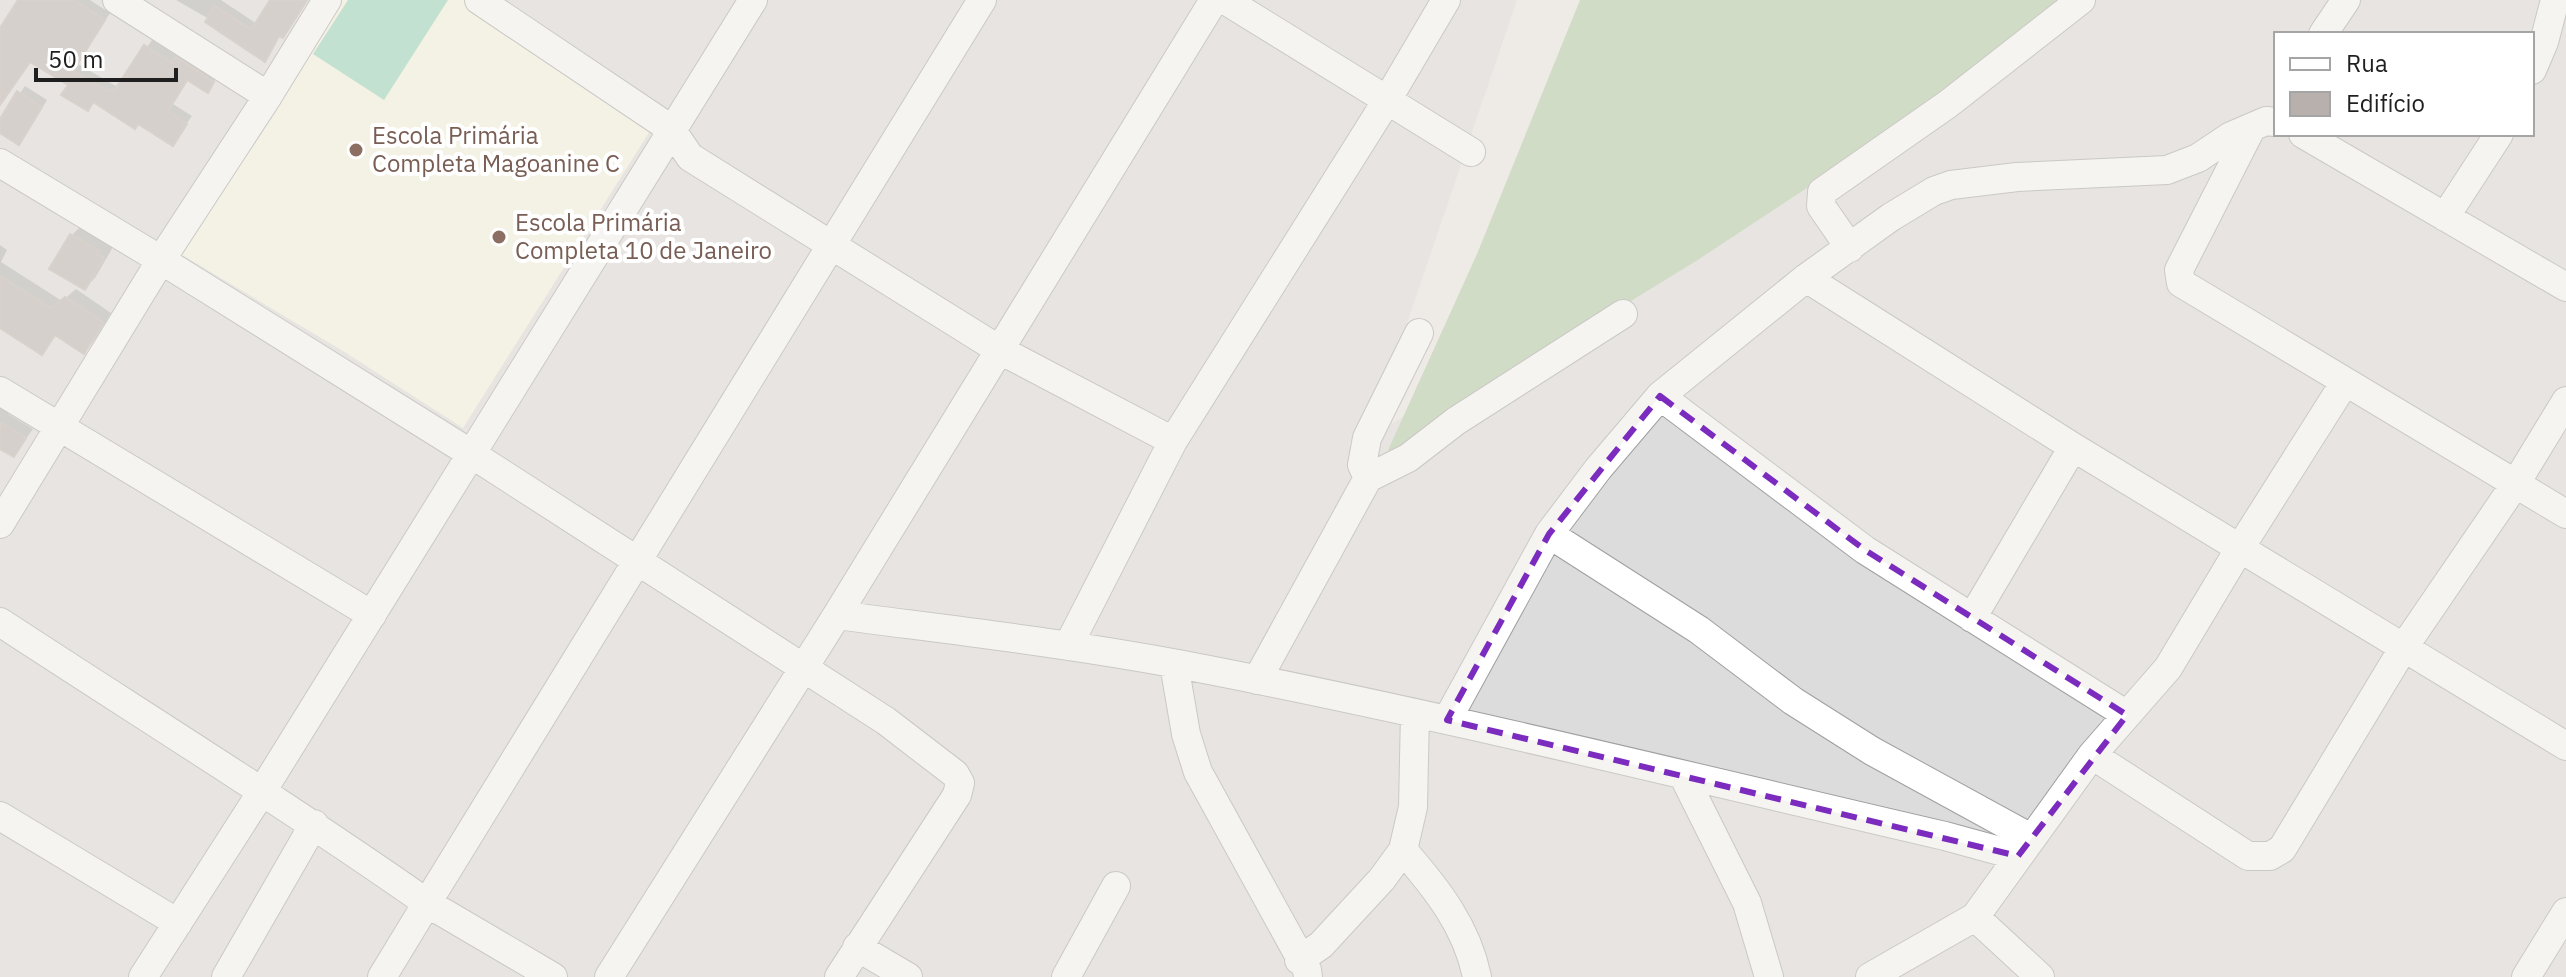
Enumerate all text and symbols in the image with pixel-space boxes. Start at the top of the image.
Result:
scale bar [36,32,176,82]
legend [2274,32,2534,136]
text: 50 m [48,43,103,75]
text: Rua [2346,47,2388,79]
text: Edifício [2346,87,2425,119]
place label: Escola Primária Completa Magoanine C [372,119,620,179]
marker: Escola Primária Completa Magoanine C [347,141,365,159]
place label: Escola Primária Completa 10 de Janeiro [515,206,772,266]
marker: Escola Primária Completa 10 de Janeiro [490,228,508,246]

